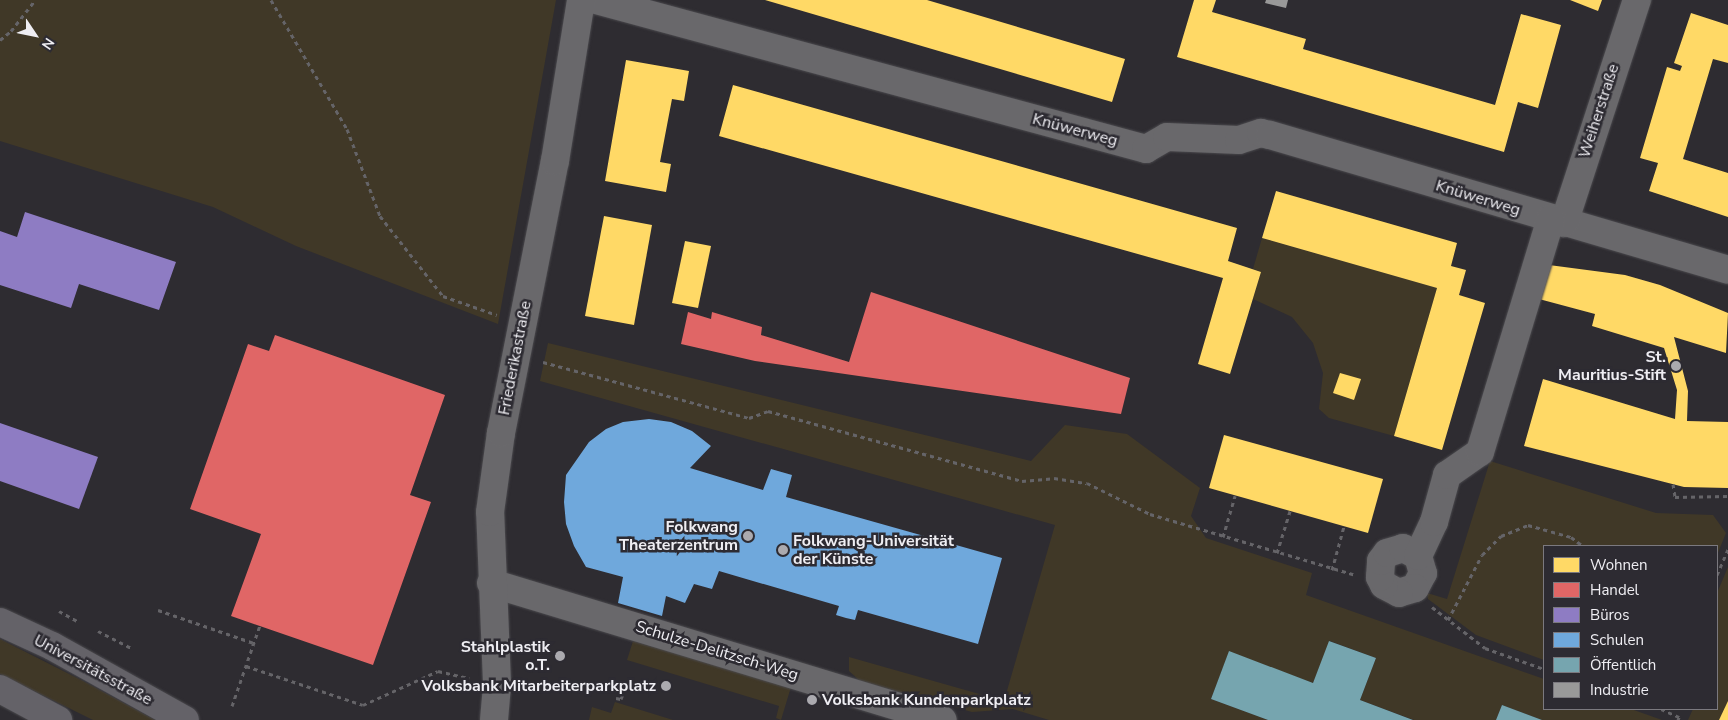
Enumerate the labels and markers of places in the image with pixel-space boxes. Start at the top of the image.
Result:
place label: St. Mauritius-Stift [1558,347,1666,385]
marker: St. Mauritius-Stift [1670,360,1682,372]
place label: Folkwang Theaterzentrum [619,517,738,555]
marker: Folkwang Theaterzentrum [742,530,754,542]
place label: Folkwang-Universität der Künste [793,531,954,569]
marker: Folkwang-Universität der Künste [777,544,789,556]
place label: Stahlplastik o.T. [461,637,550,675]
marker: Stahlplastik o.T. [554,650,566,662]
place label: Volksbank Mitarbeiterparkplatz [422,676,656,696]
marker: Volksbank Mitarbeiterparkplatz [660,680,672,692]
place label: Volksbank Kundenparkplatz [822,690,1031,710]
marker: Volksbank Kundenparkplatz [806,694,818,706]

